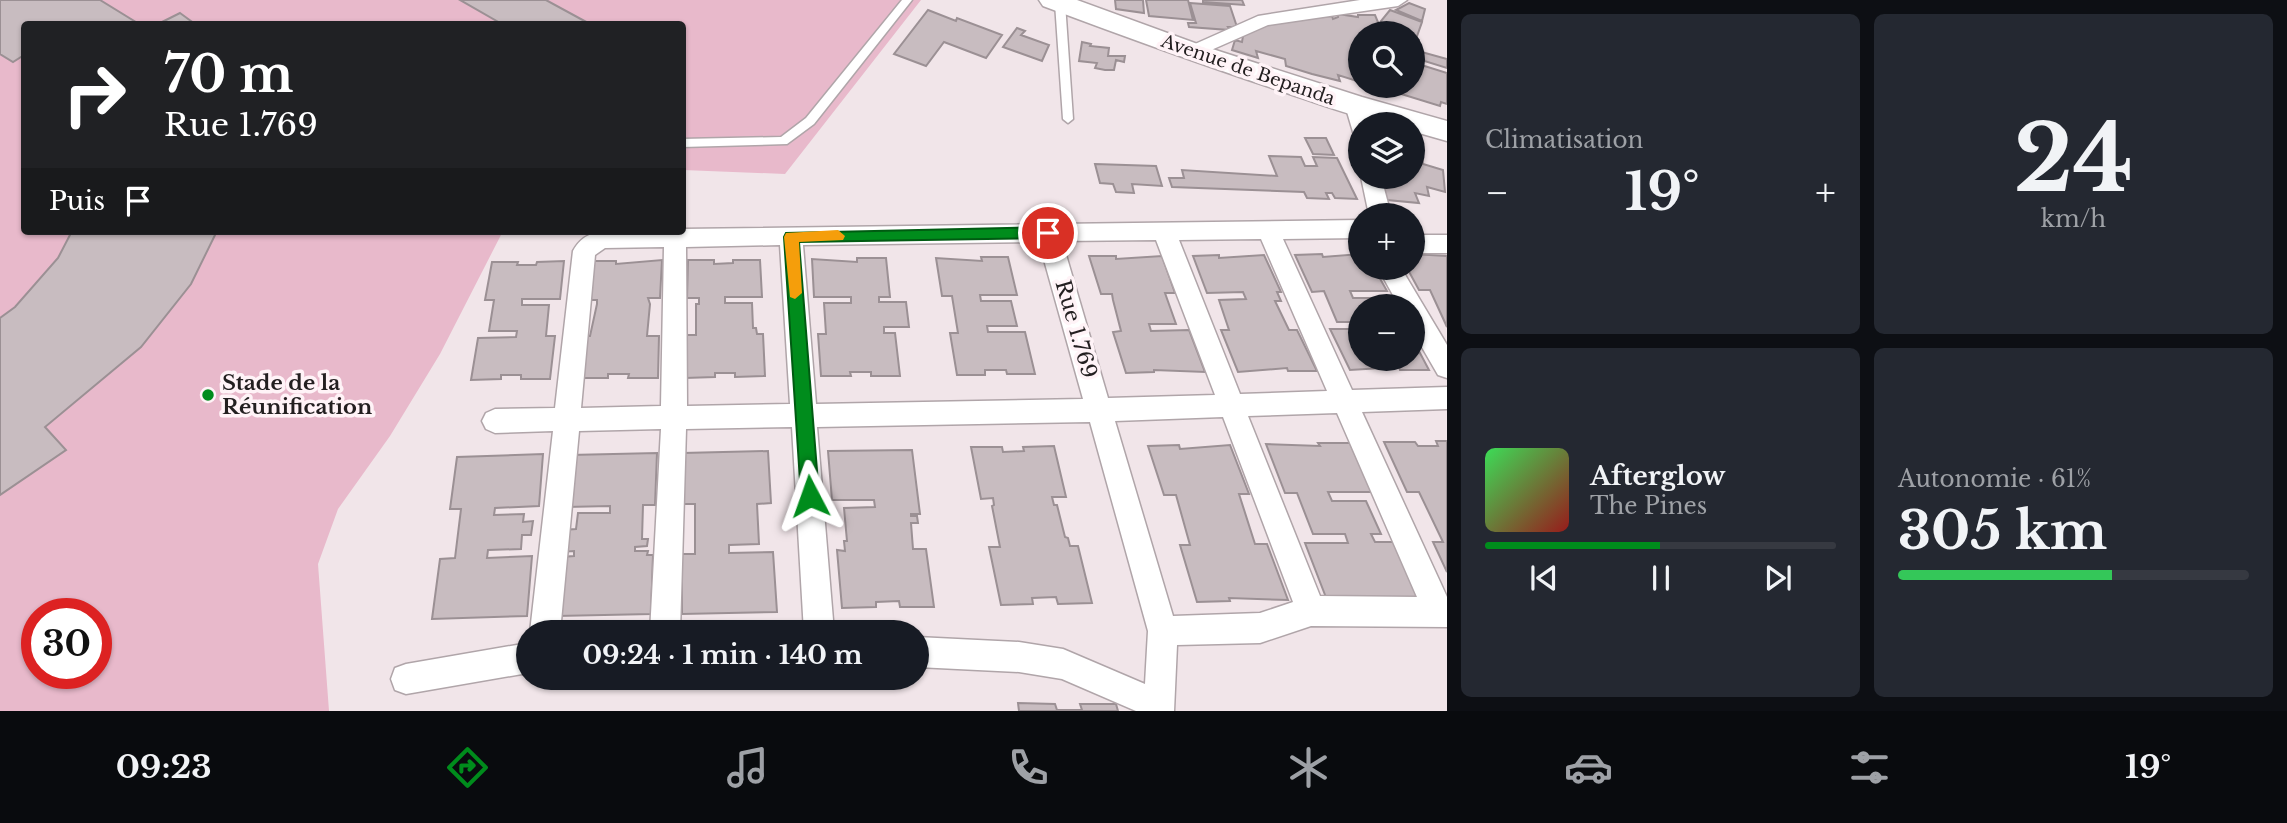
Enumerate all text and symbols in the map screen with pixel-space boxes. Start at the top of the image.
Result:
map controls [1348,21,1425,371]
button: search [1348,21,1425,98]
street label: Avenue de Bepanda [1157,30,1338,110]
text: 70 m [164,44,294,105]
icon: right [49,49,140,140]
text: 24 [2014,103,2133,216]
text: Rue 1.769 [164,105,318,145]
button: layers [1348,112,1425,189]
text: Climatisation [1485,126,1643,154]
text: 19° [1625,160,1700,224]
text: − [1485,169,1509,216]
text: + [1815,169,1836,216]
icon: arrive [119,182,157,220]
text: Puis [49,185,105,217]
pin [1018,203,1078,263]
button: + [1348,203,1425,280]
text: km/h [2041,205,2106,233]
icon: arrive [1029,214,1067,252]
street label: Rue 1.769 [1050,277,1102,381]
button: − [1348,294,1425,371]
place label: Stade de la Réunification [222,370,372,420]
marker: Stade de la Réunification [200,387,216,403]
position arrow [773,459,847,533]
text: Afterglow [1590,460,1726,492]
text: Autonomie · 61% [1898,465,2091,493]
text: The Pines [1590,492,1707,520]
text: 305 km [1898,499,2107,563]
icon: previous [1525,559,1563,597]
icon: pause [1642,559,1680,597]
icon: next [1759,559,1797,597]
speed limit sign: 30 [21,598,112,689]
text: 09:24 · 1 min · 140 m [582,639,863,671]
icon: directions [443,743,492,792]
icon: music [723,743,772,792]
icon: phone [1004,743,1053,792]
icon: climate [1284,743,1333,792]
icon: car [1564,743,1613,792]
icon: filters [1845,743,1894,792]
text: 09:23 [116,747,212,787]
text: 19° [2125,747,2171,787]

